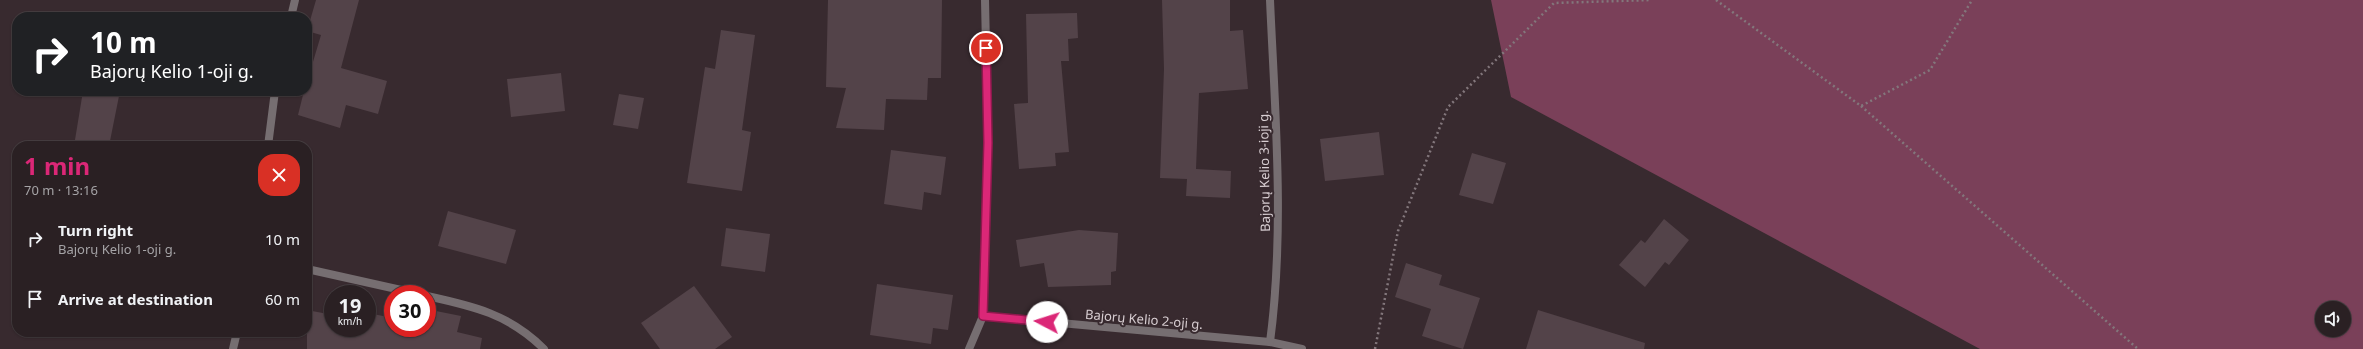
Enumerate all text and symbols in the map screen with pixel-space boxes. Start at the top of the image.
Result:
text: 10 m [90,23,157,61]
icon: right [24,28,76,80]
pin [969,31,1003,65]
icon: arrive [975,37,997,59]
text: Bajorų Kelio 1-oji g. [90,59,254,83]
street label: Bajorų Kelio 3-ioji g. [1254,110,1274,232]
text: 1 min [24,149,90,182]
button: close [258,154,300,196]
text: 70 m · 13:16 [24,181,98,199]
text: Turn right [58,220,133,240]
icon: right [24,228,46,250]
text: 10 m [265,229,300,249]
text: Bajorų Kelio 1-oji g. [58,240,176,258]
speed limit sign: 30 [384,285,436,337]
icon: arrive [24,288,46,310]
text: Arrive at destination [58,289,213,309]
text: 60 m [265,289,300,309]
text: 19 [339,292,361,319]
position arrow [1026,301,1068,343]
map controls [2315,301,2351,337]
button: sound [2315,301,2351,337]
street label: Bajorų Kelio 2-oji g. [1084,305,1204,333]
text: km/h [338,314,362,328]

